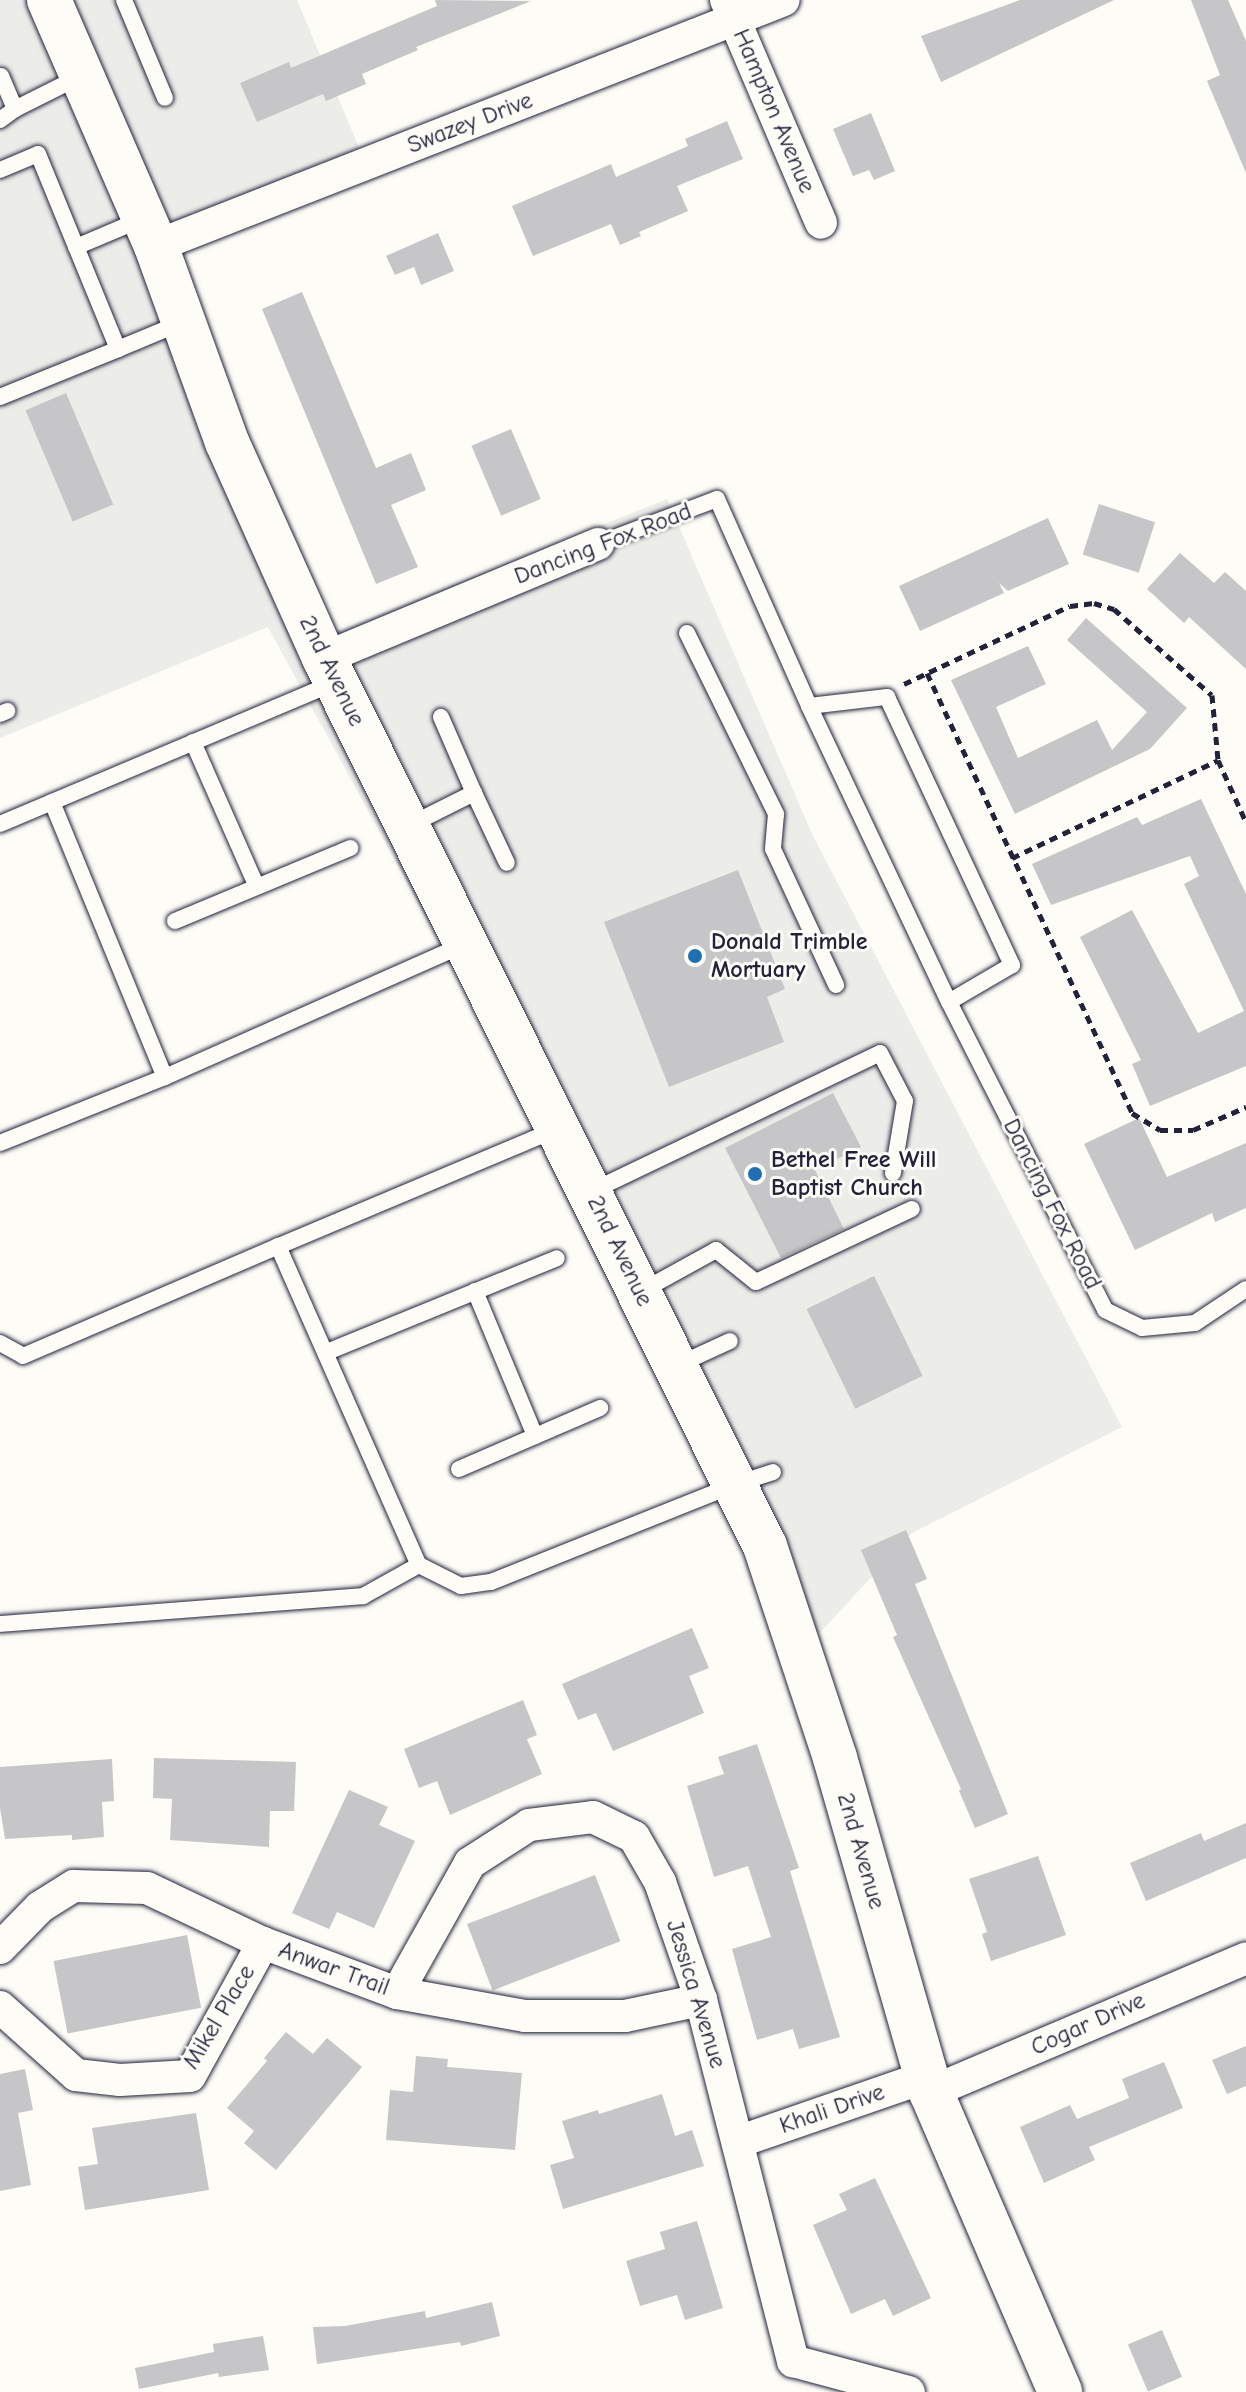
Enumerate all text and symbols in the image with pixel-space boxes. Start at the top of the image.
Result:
street label: Hampton Avenue [726,25,822,197]
street label: Swazey Drive [403,86,537,160]
street label: Dancing Fox Road [510,497,696,591]
street label: 2nd Avenue [293,611,371,731]
place label: Donald Trimble Mortuary [711,928,868,984]
marker: Donald Trimble Mortuary [686,947,704,965]
street label: Dancing Fox Road [997,1114,1107,1294]
place label: Bethel Free Will Baptist Church [771,1146,936,1202]
marker: Bethel Free Will Baptist Church [746,1165,764,1183]
street label: 2nd Avenue [581,1191,659,1311]
street label: 2nd Avenue [831,1790,891,1912]
street label: Jessica Avenue [660,1916,732,2072]
street label: Anwar Trail [275,1936,393,2002]
street label: Mikel Place [177,1960,261,2074]
street label: Cogar Drive [1027,1986,1149,2062]
street label: Khali Drive [776,2078,888,2140]

